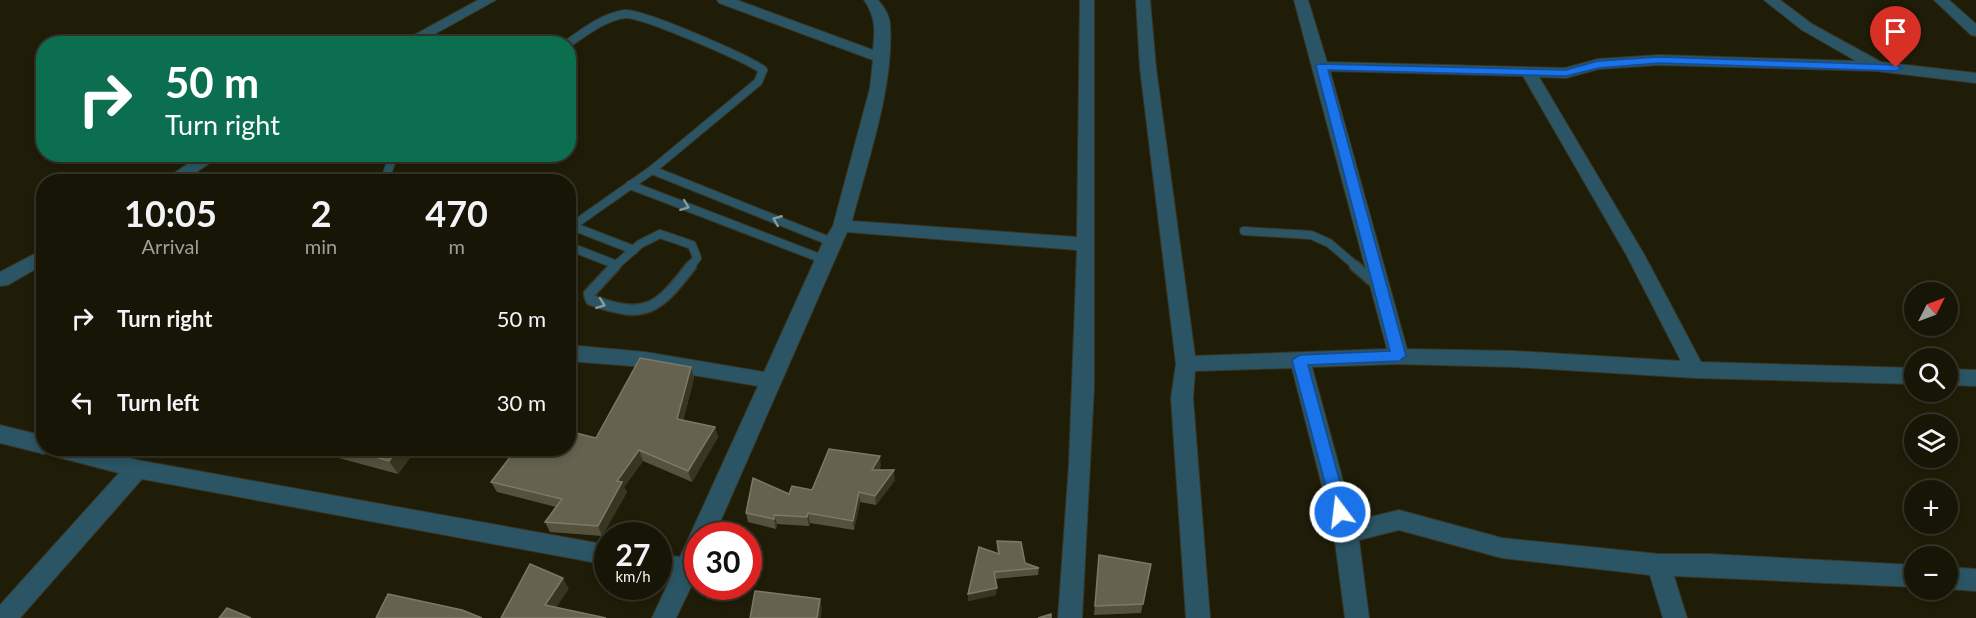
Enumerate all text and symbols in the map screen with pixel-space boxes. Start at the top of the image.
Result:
pin [1870,6,1921,68]
icon: arrive [1879,15,1912,48]
text: 50 m [165,57,259,107]
icon: right [66,60,144,138]
text: Turn right [165,108,280,141]
text: 10:05 [124,191,217,235]
text: 2 [311,191,332,235]
text: 470 [425,191,488,235]
one-way arrow [679,199,690,211]
one-way arrow [773,215,784,227]
text: Arrival [142,234,199,258]
text: min [305,234,337,258]
text: m [448,234,465,258]
north arrow [1904,282,1958,336]
map controls [1904,282,1958,600]
one-way arrow [595,296,605,309]
icon: right [66,302,99,335]
text: Turn right [117,305,212,332]
text: 50 m [497,305,546,332]
button: search [1904,348,1958,402]
icon: left [66,386,99,419]
text: Turn left [117,389,199,416]
text: 30 m [497,389,546,416]
button: layers [1904,414,1958,468]
position arrow [1308,480,1372,544]
button: + [1904,480,1958,534]
speed limit sign: 30 [684,522,762,600]
text: 27 [616,536,650,572]
button: − [1904,546,1958,600]
text: km/h [615,567,651,585]

